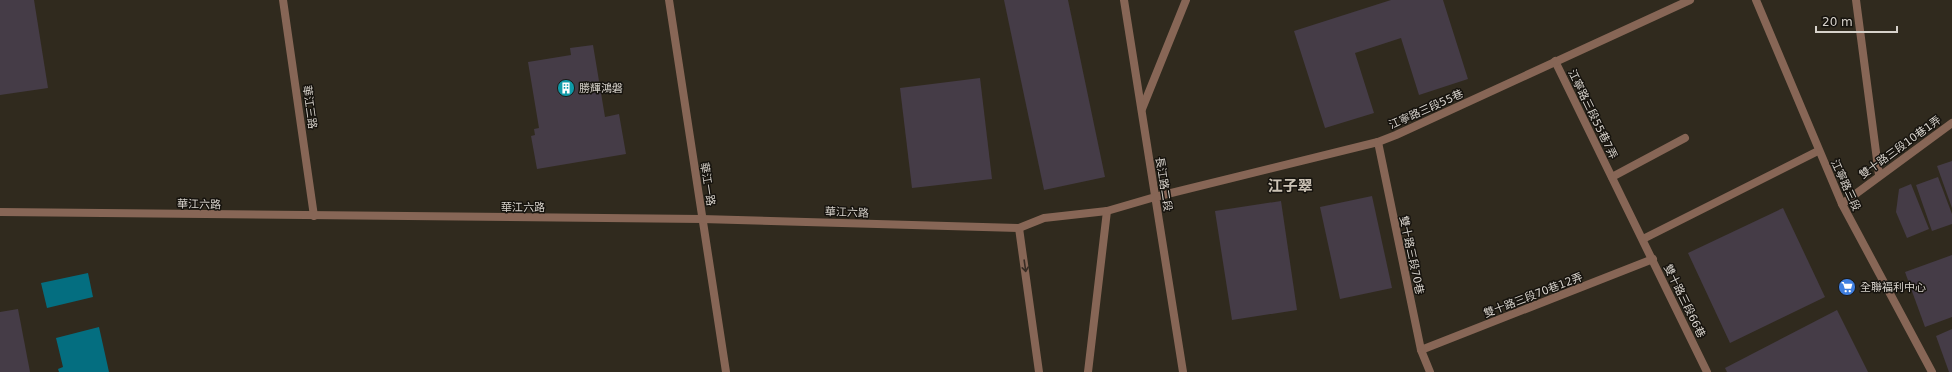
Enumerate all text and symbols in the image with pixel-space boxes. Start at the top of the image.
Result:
scale bar [1816,8,1897,34]
text: 20 m [1822,15,1853,29]
street label: 江寧路三段55巷7弄 [1565,67,1620,161]
building icon: 勝輝鴻磐 [556,78,576,98]
place label: 勝輝鴻磐 [579,82,623,95]
street label: 華江三路 [300,84,319,130]
street label: 江寧路三段55巷 [1387,87,1465,132]
street label: 雙十路三段10巷1弄 [1857,113,1944,181]
street label: 長江路二段 [1153,156,1174,212]
street label: 江寧路三段 [1828,158,1863,213]
street label: 華江一路 [698,161,717,207]
district label: 江子翠 [1267,177,1313,195]
street label: 華江六路 [177,198,221,211]
street label: 華江六路 [501,201,545,214]
street label: 華江六路 [825,205,869,220]
street label: 雙十路三段70巷 [1397,215,1426,296]
one-way arrow [1021,260,1029,273]
street label: 雙十路三段66巷 [1661,262,1708,340]
street label: 雙十路三段70巷12弄 [1482,271,1585,320]
supermarket icon: 全聯福利中心 [1837,277,1857,297]
place label: 全聯福利中心 [1860,281,1926,294]

